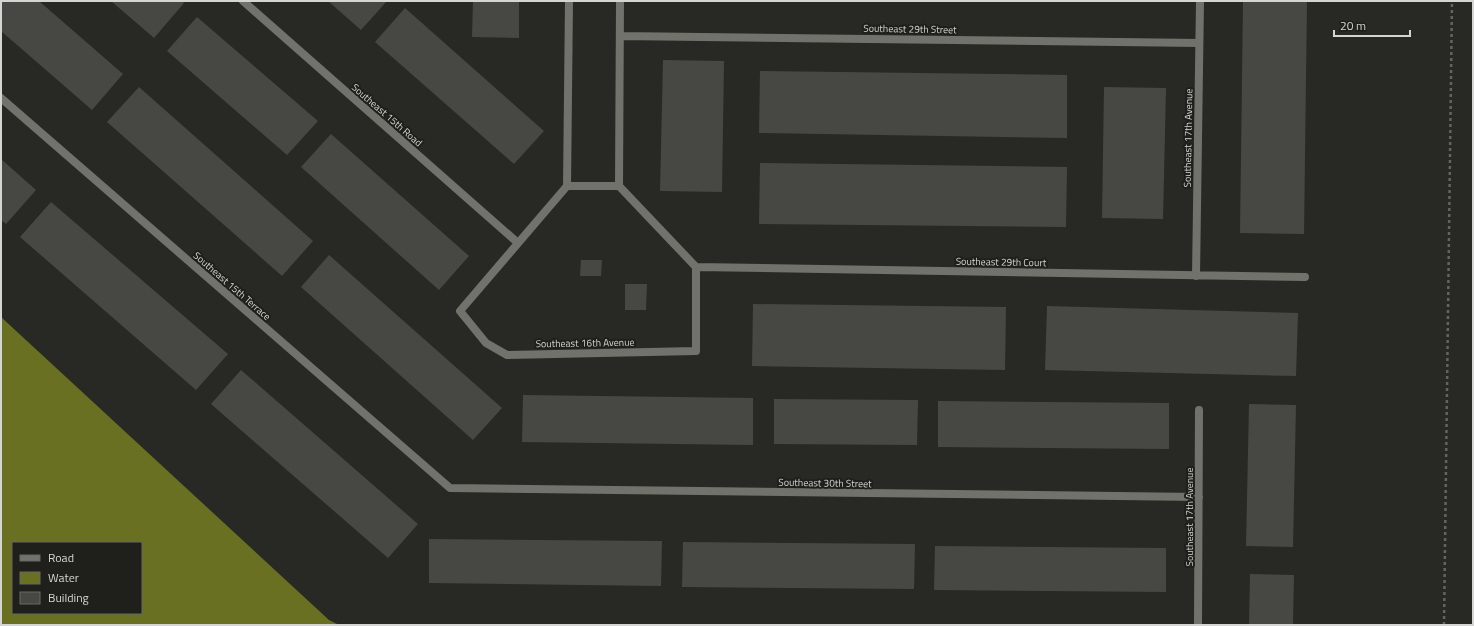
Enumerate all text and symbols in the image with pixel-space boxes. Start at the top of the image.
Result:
scale bar [1334,12,1410,38]
text: 20 m [1340,16,1366,35]
street label: Southeast 29th Street [863,21,957,37]
street label: Southeast 15th Road [348,80,426,150]
street label: Southeast 17th Avenue [1180,88,1196,188]
street label: Southeast 15th Terrace [190,248,274,324]
street label: Southeast 29th Court [956,254,1047,270]
street label: Southeast 16th Avenue [535,335,635,351]
street label: Southeast 17th Avenue [1182,468,1197,566]
street label: Southeast 30th Street [778,475,872,491]
legend [12,542,142,614]
text: Road [48,548,74,567]
text: Water [48,568,79,587]
text: Building [48,588,89,607]

